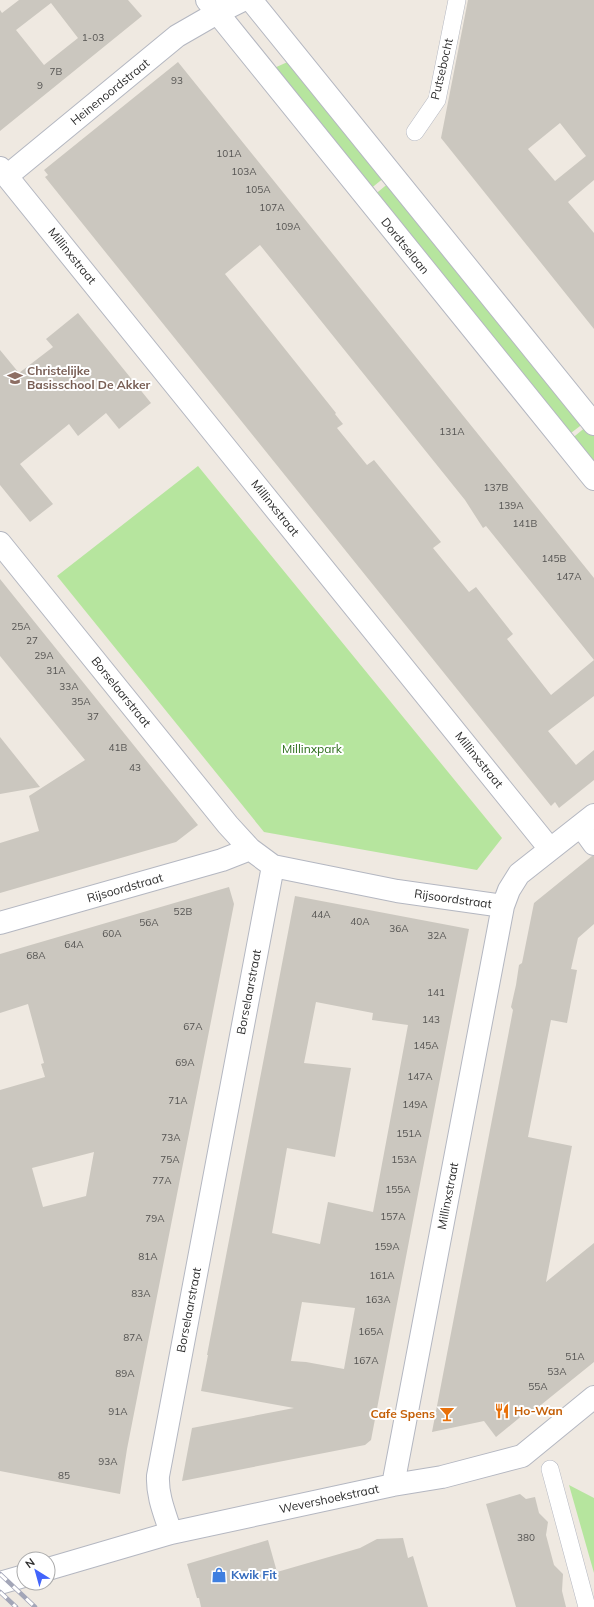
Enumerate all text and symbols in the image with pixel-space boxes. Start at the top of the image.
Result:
house number: 1-03 [82,31,104,44]
street label: Putsebocht [427,37,456,101]
street label: Heinenoordstraat [67,55,152,128]
house number: 7B [50,65,63,78]
house number: 93 [171,74,183,87]
house number: 9 [37,79,43,92]
house number: 101A [216,147,242,160]
house number: 103A [231,165,257,178]
house number: 105A [245,183,271,196]
house number: 107A [259,201,285,214]
street label: Dordtselaan [378,214,433,277]
house number: 109A [275,220,301,233]
street label: Millinxstraat [45,224,100,287]
place label: Christelijke Basisschool De Akker [27,363,151,392]
school or university icon: Christelijke Basisschool De Akker [6,369,24,387]
house number: 131A [439,425,465,438]
street label: Millinxstraat [248,476,303,539]
house number: 137B [484,481,509,494]
house number: 139A [498,499,524,512]
house number: 141B [513,517,538,530]
house number: 145B [542,552,567,565]
house number: 147A [556,570,582,583]
house number: 25A [11,620,31,633]
house number: 27 [26,634,38,647]
house number: 29A [34,649,54,662]
street label: Borselaarstraat [88,653,154,730]
house number: 31A [46,664,66,677]
house number: 33A [59,680,79,693]
house number: 35A [71,695,91,708]
house number: 37 [87,710,99,723]
street label: Millinxstraat [452,728,507,791]
house number: 41B [109,741,128,754]
park label: Millinxpark [282,741,343,756]
house number: 43 [129,761,141,774]
street label: Rijsoordstraat [85,870,164,905]
street label: Rijsoordstraat [413,886,493,911]
house number: 52B [174,905,193,918]
house number: 44A [311,908,331,921]
house number: 40A [350,915,370,928]
house number: 56A [139,916,159,929]
house number: 36A [389,922,409,935]
house number: 60A [102,927,122,940]
house number: 32A [427,929,447,942]
house number: 64A [64,938,84,951]
street label: Borselaarstraat [233,948,264,1036]
house number: 68A [26,949,46,962]
house number: 141 [427,986,445,999]
house number: 143 [422,1013,440,1026]
house number: 67A [183,1020,203,1033]
house number: 145A [413,1039,439,1052]
house number: 69A [175,1056,195,1069]
house number: 147A [407,1070,433,1083]
house number: 71A [168,1094,188,1107]
house number: 149A [402,1098,428,1111]
house number: 151A [396,1127,422,1140]
house number: 73A [161,1131,181,1144]
house number: 75A [160,1153,180,1166]
house number: 153A [391,1153,417,1166]
street label: Millinxstraat [434,1161,461,1231]
house number: 77A [152,1174,172,1187]
house number: 155A [385,1183,411,1196]
house number: 157A [380,1210,406,1223]
house number: 79A [145,1212,165,1225]
house number: 159A [374,1240,400,1253]
house number: 81A [138,1250,158,1263]
street label: Borselaarstraat [173,1266,204,1354]
house number: 161A [369,1269,395,1282]
house number: 83A [131,1287,151,1300]
house number: 163A [365,1293,391,1306]
house number: 165A [358,1325,384,1338]
house number: 87A [123,1331,143,1344]
house number: 51A [565,1350,585,1363]
house number: 167A [353,1354,379,1367]
house number: 53A [547,1365,567,1378]
house number: 89A [115,1367,135,1380]
house number: 55A [528,1380,548,1393]
restaurant icon: Ho-Wan [493,1402,511,1420]
place label: Ho-Wan [514,1403,563,1418]
house number: 91A [108,1405,128,1418]
bar icon: Cafe Spens [438,1405,456,1423]
place label: Cafe Spens [370,1406,435,1421]
house number: 93A [98,1455,118,1468]
house number: 85 [58,1469,70,1482]
street label: Wevershoekstraat [278,1481,380,1516]
house number: 380 [517,1531,535,1544]
north arrow [16,1551,56,1591]
text: N [22,1555,38,1571]
shop icon: Kwik Fit [210,1566,228,1584]
place label: Kwik Fit [231,1567,277,1582]

